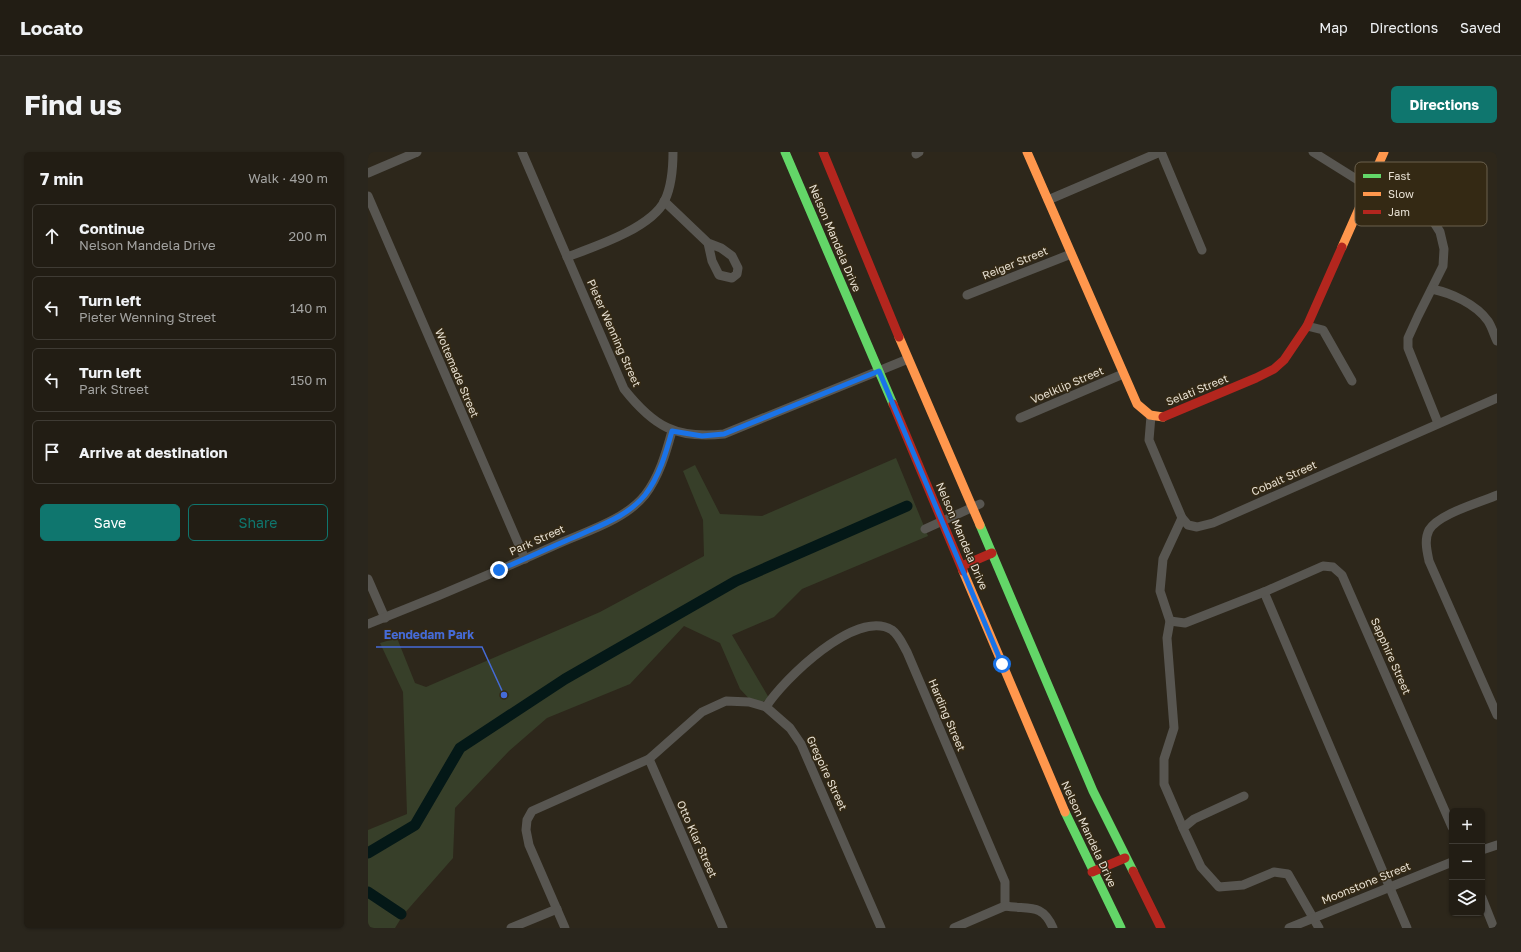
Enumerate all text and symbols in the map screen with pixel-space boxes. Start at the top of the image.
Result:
text: Locato [20,16,83,39]
text: Map [1319,19,1348,36]
text: Directions [1370,19,1438,36]
text: Saved [1460,19,1501,36]
button: Directions [1391,86,1497,123]
text: Find us [24,88,122,121]
legend [1355,162,1487,226]
text: 7 min [40,168,83,189]
text: Fast [1388,169,1411,182]
text: Walk · 490 m [248,170,328,186]
street label: Nelson Mandela Drive [807,182,864,294]
text: Slow [1388,187,1414,200]
text: Jam [1388,205,1410,218]
text: Continue [79,219,145,237]
icon: ahead [41,225,63,247]
text: 200 m [289,228,327,244]
text: Nelson Mandela Drive [79,237,216,253]
street label: Reiger Street [980,244,1049,282]
street label: Pieter Wenning Street [585,277,644,389]
text: Turn left [79,291,141,309]
icon: left [41,297,63,319]
text: 140 m [290,300,327,316]
text: Pieter Wenning Street [79,309,216,325]
street label: Woltemade Street [433,326,482,419]
text: Turn left [79,363,141,381]
street label: Voelklip Street [1028,363,1105,406]
icon: left [41,369,63,391]
street label: Selati Street [1164,371,1230,408]
text: 150 m [290,372,327,388]
text: Park Street [79,381,149,397]
icon: arrive [41,441,63,463]
text: Arrive at destination [79,443,228,461]
street label: Cobalt Street [1249,457,1318,498]
street label: Nelson Mandela Drive [934,480,991,592]
button: Save [40,504,180,541]
button: Share [188,504,328,541]
street label: Park Street [507,522,566,558]
route end [490,561,508,579]
street label: Sapphire Street [1369,616,1414,696]
callout: Eendedam Park [376,623,482,647]
text: Eendedam Park [384,627,474,642]
route start [993,655,1011,673]
street label: Harding Street [926,677,969,753]
street label: Gregoire Street [805,734,850,812]
street label: Nelson Mandela Drive [1059,779,1120,889]
street label: Otto Klar Street [675,798,720,879]
map controls [1449,808,1485,916]
button: + [1449,808,1485,844]
button: − [1449,844,1485,880]
street label: Moonstone Street [1319,859,1412,906]
button: layers [1449,880,1485,916]

